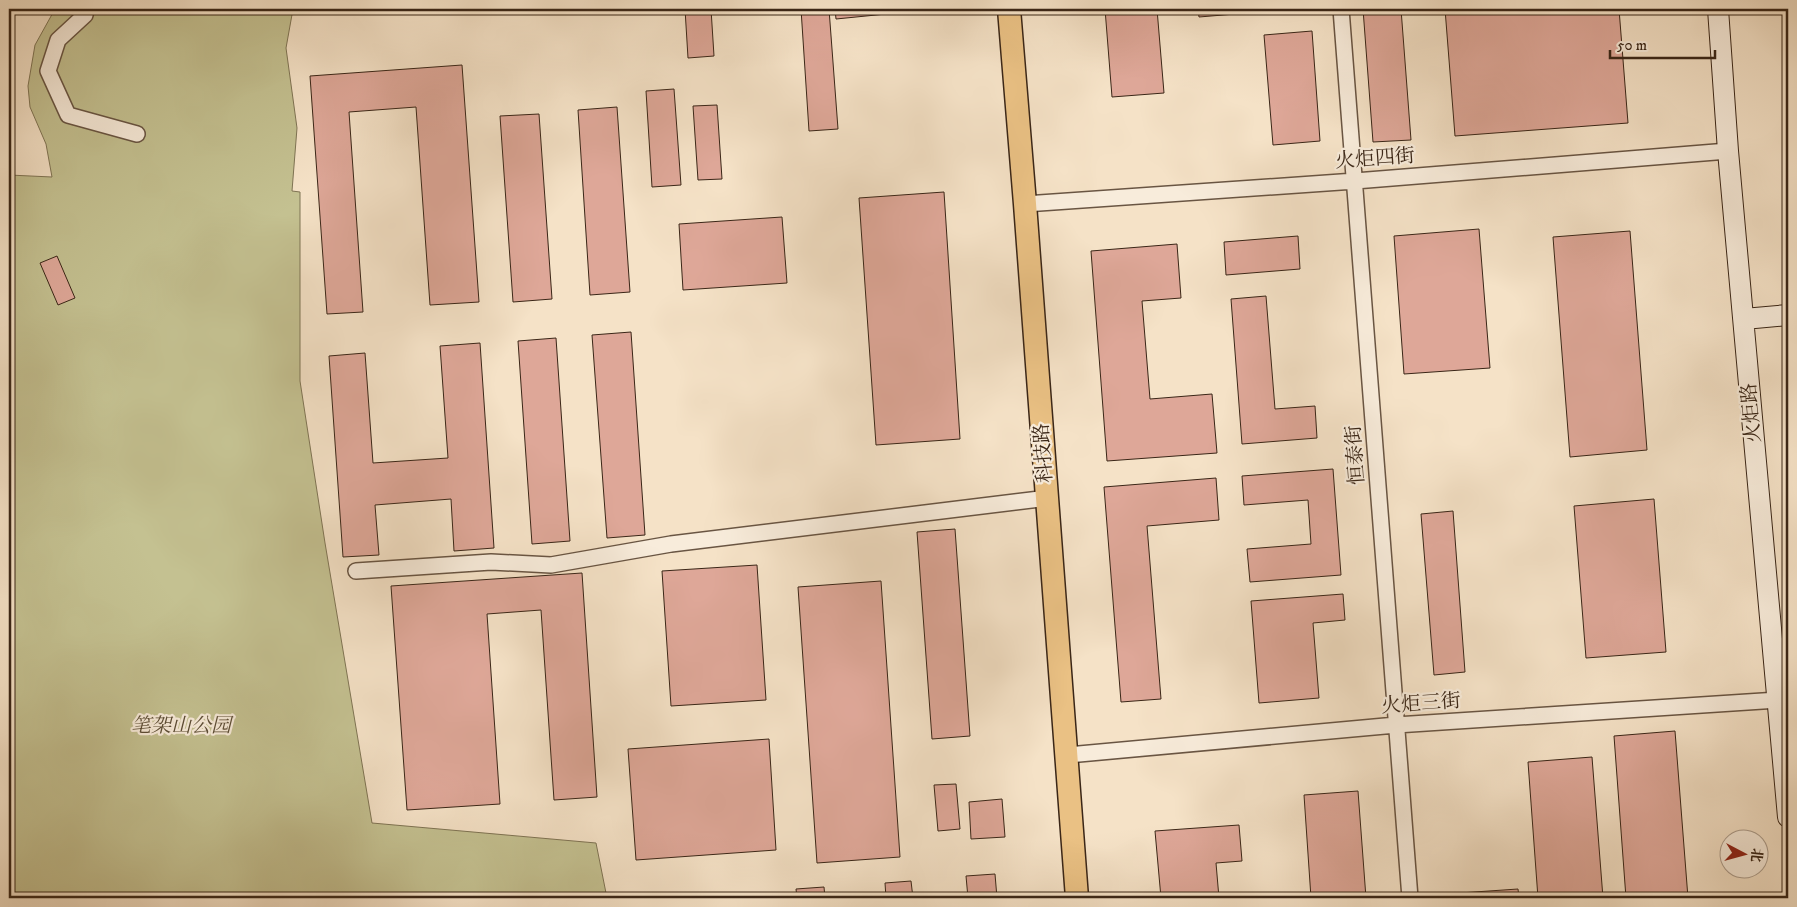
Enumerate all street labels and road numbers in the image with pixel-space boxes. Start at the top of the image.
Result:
street label: 火炬四街 [1334,144,1416,174]
street label: 火炬路 [1737,382,1767,444]
street label: 科技路 [1029,422,1059,484]
street label: 恒泰街 [1341,424,1371,486]
street label: 火炬三街 [1380,689,1462,719]

